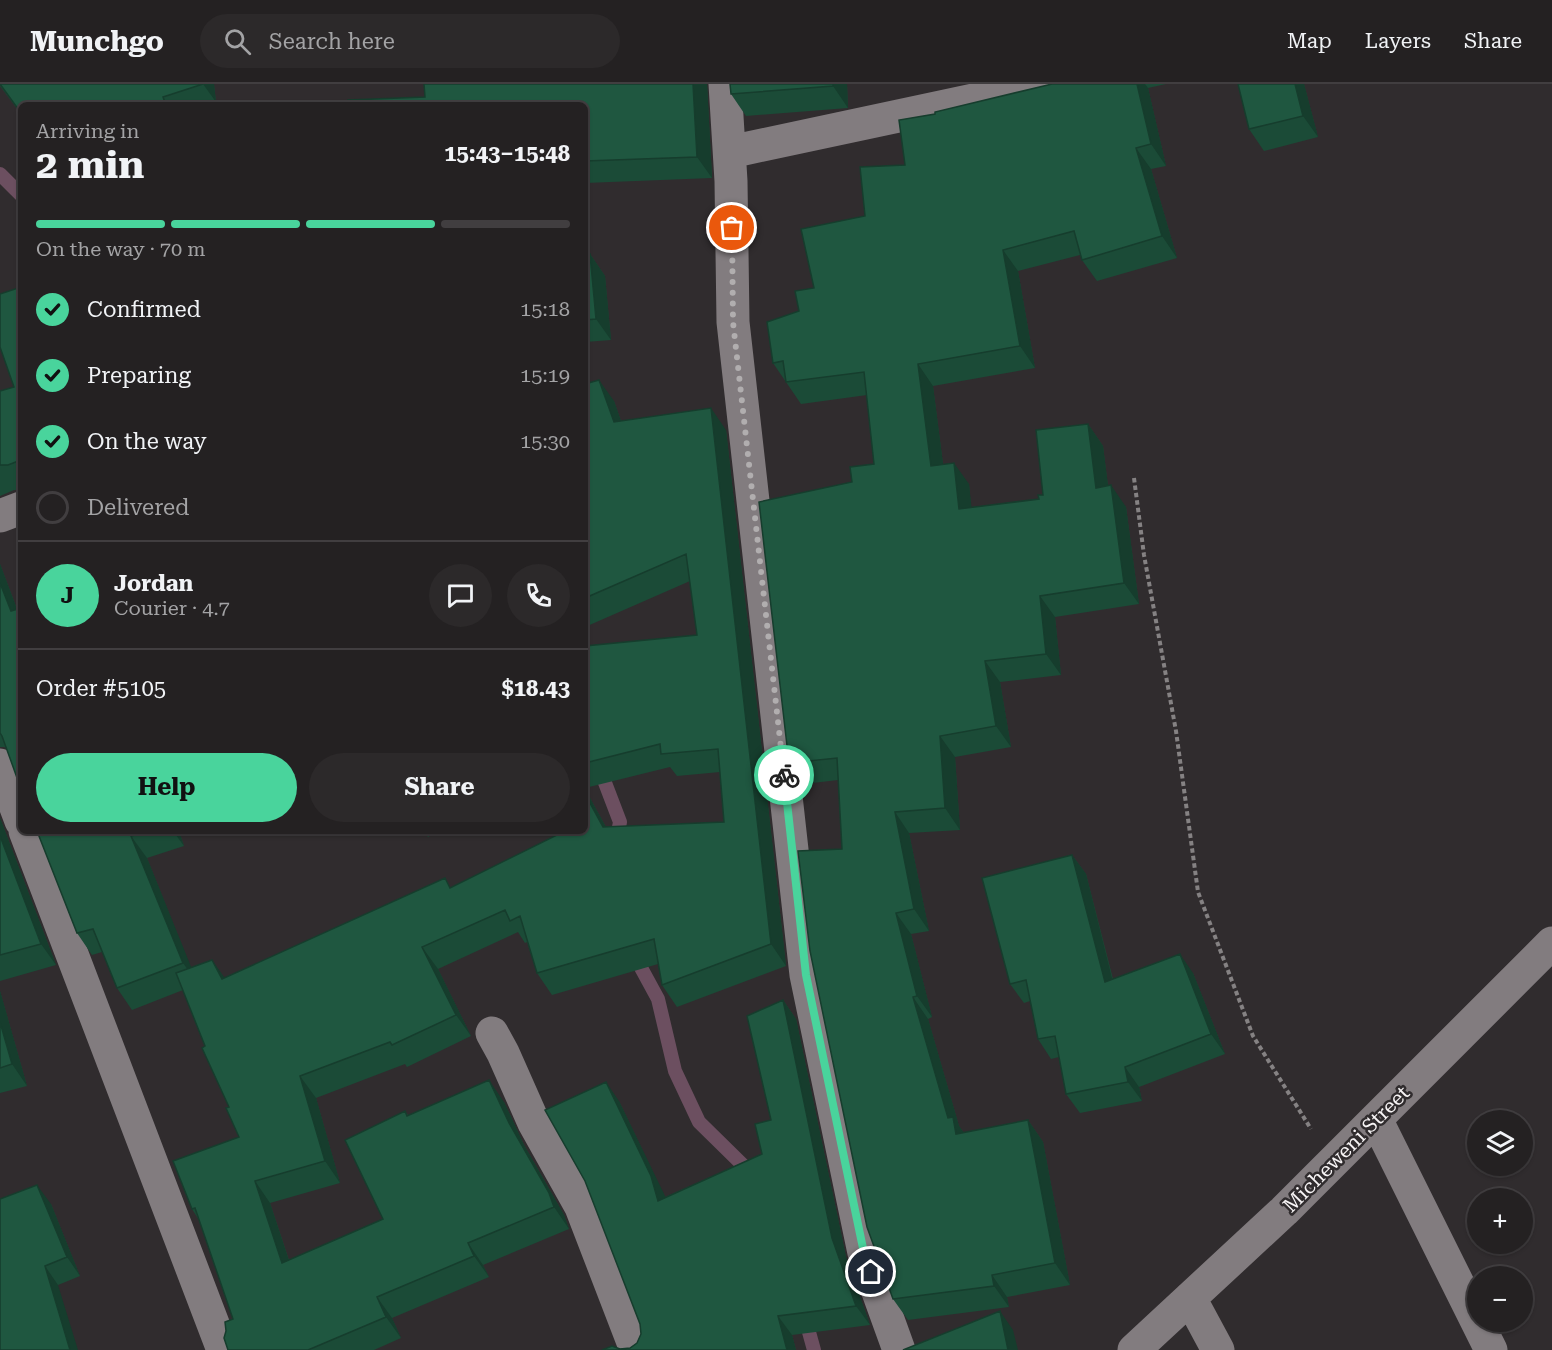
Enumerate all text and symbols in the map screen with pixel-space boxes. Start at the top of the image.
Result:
search box [200,14,620,68]
text: Munchgo [30,25,164,58]
icon: search [221,25,254,58]
text: Search here [269,29,395,54]
text: Map [1287,29,1332,53]
text: Layers [1365,29,1431,53]
text: Share [1464,29,1522,53]
text: Arriving in [36,119,139,143]
text: 15:43–15:48 [444,141,570,166]
text: 2 min [36,142,144,188]
pin [706,202,757,253]
icon: bag [715,211,748,244]
text: On the way · 70 m [36,237,206,261]
icon: check [36,293,69,326]
text: Confirmed [87,297,201,322]
text: 15:18 [520,297,570,321]
icon: check [36,359,69,392]
text: Preparing [87,363,191,388]
text: 15:19 [520,363,570,387]
icon: check [36,425,69,458]
text: On the way [87,429,207,454]
text: 15:30 [520,429,570,453]
text: Delivered [87,495,189,520]
button: chat [429,564,492,627]
button: phone [507,564,570,627]
text: Jordan [114,571,193,596]
text: J [61,583,74,608]
text: Courier · 4.7 [114,596,230,620]
text: Order #5105 [36,676,166,701]
text: $18.43 [501,676,570,701]
courier [754,745,814,805]
button: Help [36,753,297,822]
button: Share [309,753,570,822]
icon: bike [768,759,801,792]
street label: Micheweni Street [1278,1080,1415,1217]
map controls [1467,1110,1533,1332]
button: layers [1467,1110,1533,1176]
button: + [1467,1188,1533,1254]
pin [845,1246,896,1297]
icon: home [854,1255,887,1288]
button: − [1467,1266,1533,1332]

